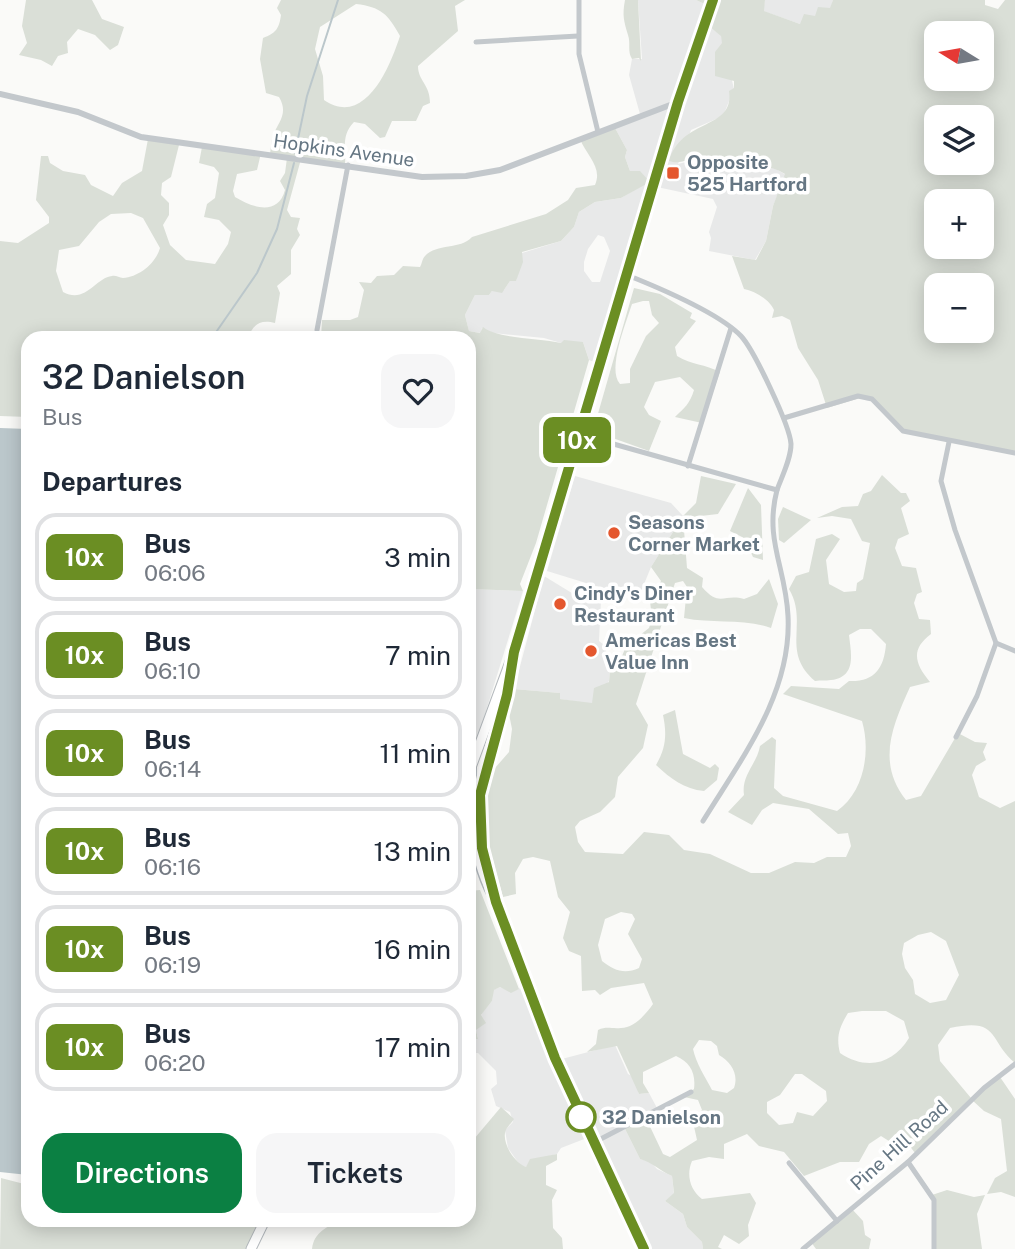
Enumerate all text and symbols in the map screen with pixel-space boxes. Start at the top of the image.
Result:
north arrow [924,21,994,91]
map controls [924,21,994,343]
button: layers [924,105,994,175]
street label: Hopkins Avenue [272,129,416,171]
place label: Opposite 525 Hartford [687,151,807,195]
marker: Opposite 525 Hartford [665,165,681,181]
button: + [924,189,994,259]
button: − [924,273,994,343]
button: heart [381,354,455,428]
text: 32 Danielson [42,358,245,396]
text: Bus [42,403,82,430]
line badge: 10x [537,417,617,463]
text: 10x [557,426,597,454]
text: Departures [42,466,182,497]
place label: Seasons Corner Market [628,511,760,555]
marker: Seasons Corner Market [606,525,622,541]
text: Bus [144,528,191,559]
text: 3 min [384,542,451,573]
text: 10x [65,543,104,571]
text: 06:06 [144,559,206,586]
place label: Cindy's Diner Restaurant [574,582,693,626]
marker: Cindy's Diner Restaurant [552,596,568,612]
text: Bus [144,626,191,657]
place label: Americas Best Value Inn [605,629,737,673]
text: 7 min [385,640,451,671]
text: 10x [65,641,104,669]
marker: Americas Best Value Inn [583,643,599,659]
text: 06:10 [144,657,201,684]
text: Bus [144,724,191,755]
text: 11 min [379,738,451,769]
text: 10x [65,739,104,767]
text: 06:14 [144,755,201,782]
text: Bus [144,822,191,853]
text: 13 min [374,836,451,867]
text: 10x [65,837,104,865]
text: 06:16 [144,853,201,880]
text: Bus [144,920,191,951]
text: 16 min [374,934,451,965]
text: 10x [65,935,104,963]
text: 06:19 [144,951,201,978]
text: Bus [144,1018,191,1049]
text: 17 min [374,1032,451,1063]
text: 10x [65,1033,104,1061]
text: 06:20 [144,1049,206,1076]
street label: Pine Hill Road [846,1096,952,1194]
marker: 32 Danielson [566,1102,596,1132]
place label: 32 Danielson [602,1106,721,1128]
button: Directions [42,1133,242,1213]
button: Tickets [256,1133,455,1213]

